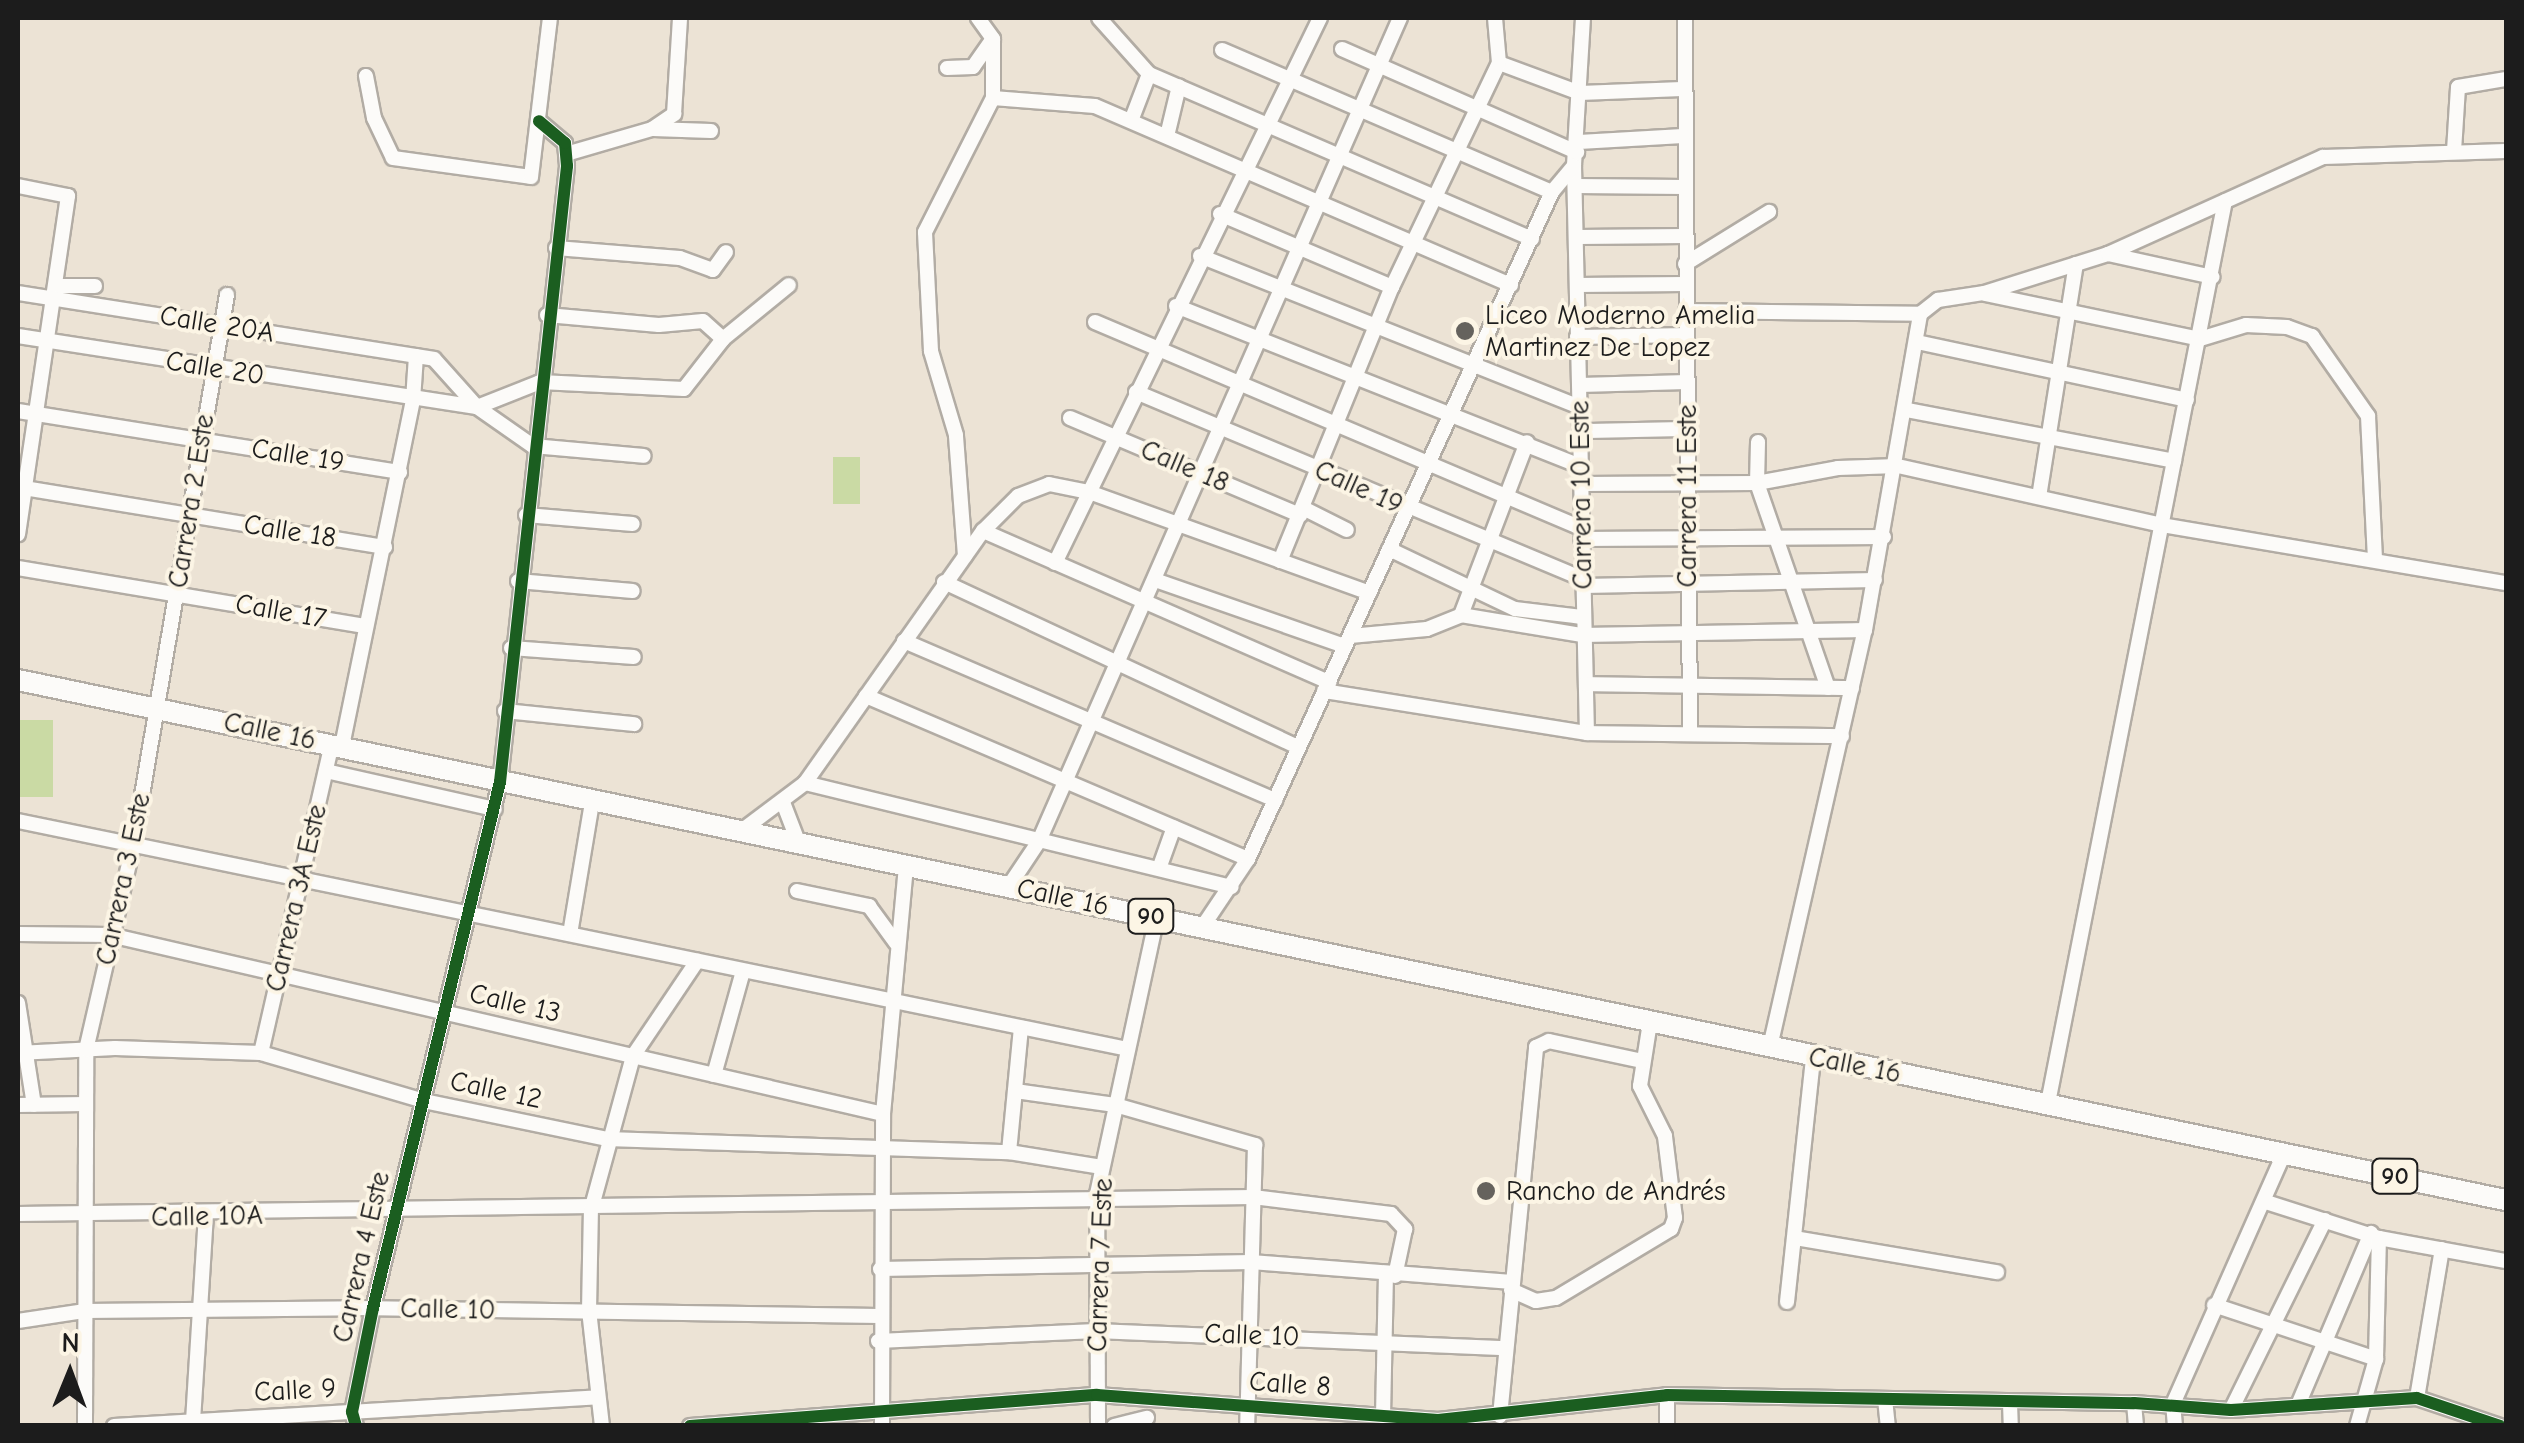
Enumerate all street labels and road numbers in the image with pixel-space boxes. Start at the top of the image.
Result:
street label: Calle 20A [157,298,277,350]
street label: Calle 20 [163,344,267,392]
street label: Carrera 10 Este [1563,400,1599,590]
street label: Carrera 11 Este [1670,404,1704,588]
street label: Carrera 2 Este [161,412,221,590]
street label: Calle 19 [249,431,347,479]
street label: Calle 18 [1136,432,1234,500]
street label: Calle 19 [1310,453,1408,521]
street label: Calle 18 [242,507,338,555]
street label: Calle 17 [233,587,329,635]
street label: Calle 16 [221,705,319,757]
street label: Carrera 3 Este [88,790,158,968]
street label: Carrera 3A Este [258,801,334,995]
street label: Calle 16 [1014,871,1112,923]
road number: 90 [1126,896,1176,936]
street label: Calle 13 [466,976,564,1030]
street label: Calle 16 [1806,1040,1904,1090]
street label: Calle 12 [447,1064,545,1116]
road number: 90 [2370,1156,2420,1196]
street label: Carrera 4 Este [325,1168,397,1346]
street label: Carrera 7 Este [1080,1177,1120,1353]
street label: Calle 10A [151,1198,263,1234]
street label: Calle 10 [400,1291,496,1327]
street label: Calle 10 [1204,1317,1300,1353]
street label: Calle 8 [1248,1364,1332,1404]
street label: Calle 9 [253,1371,337,1409]

